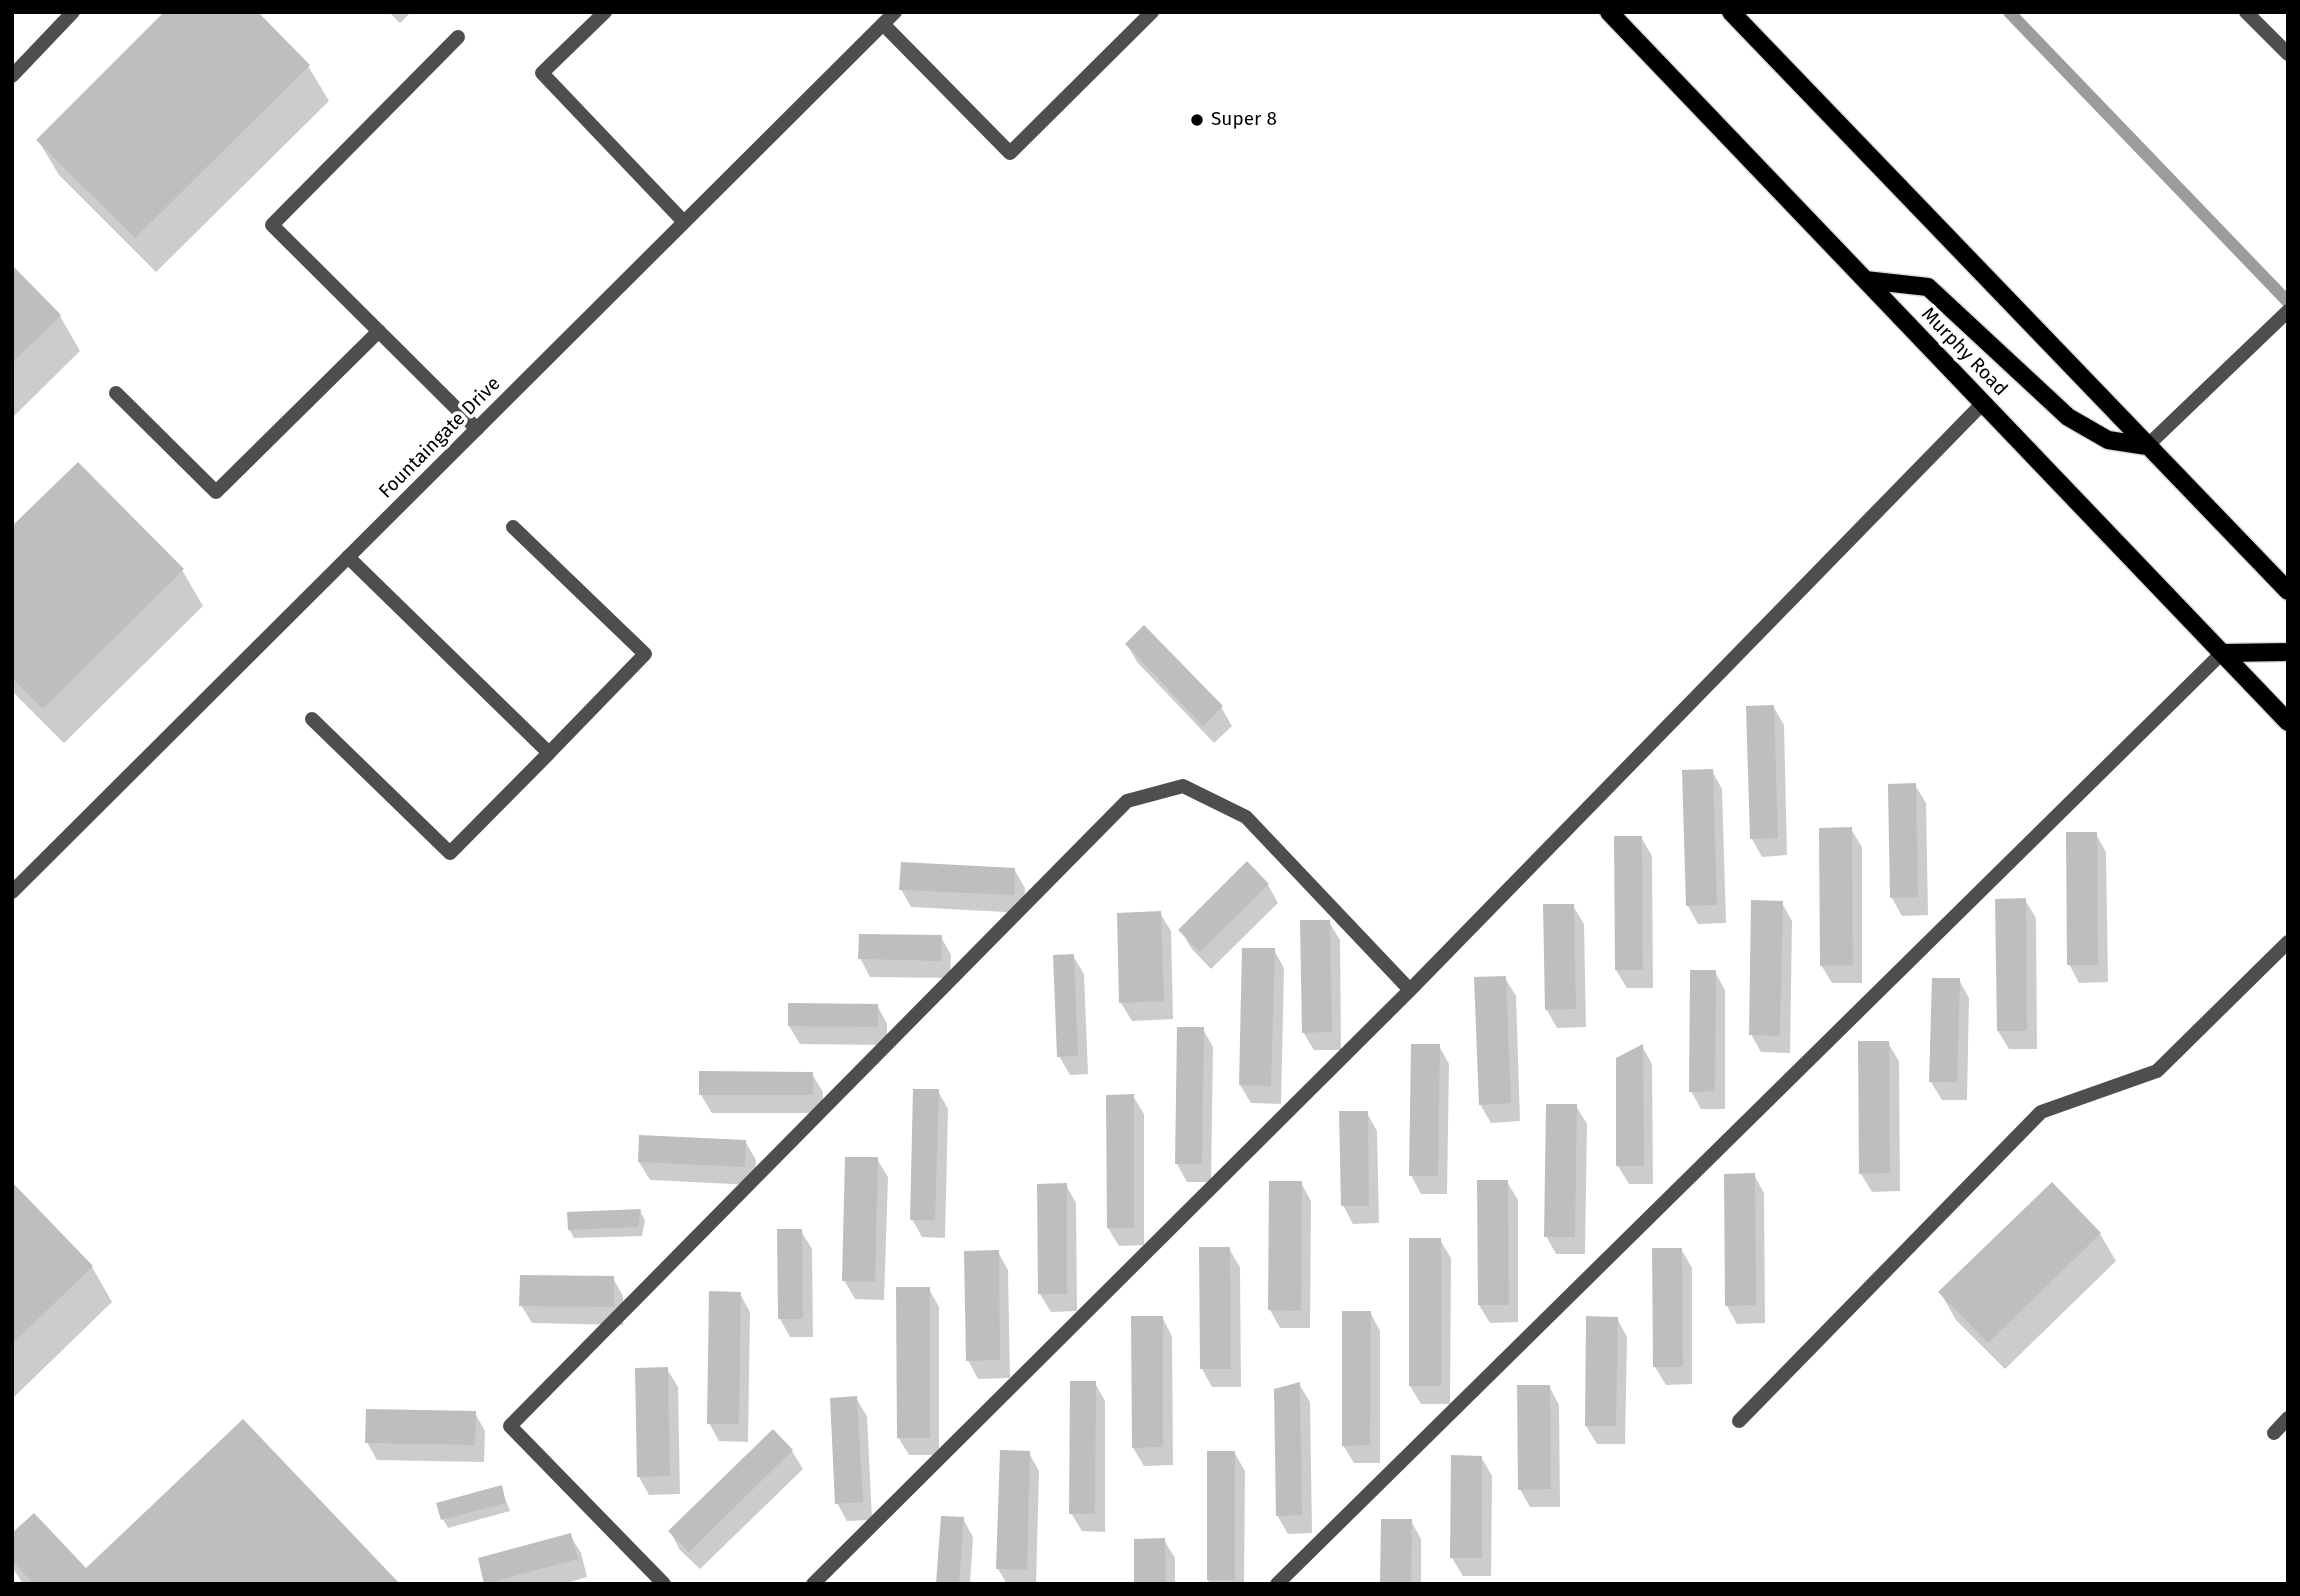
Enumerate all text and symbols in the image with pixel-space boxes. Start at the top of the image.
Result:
place label: Super 8 [1211,109,1277,131]
marker: Super 8 [1189,112,1205,128]
street label: Murphy Road [1916,303,2012,401]
street label: Fountaingate Drive [375,373,505,503]

